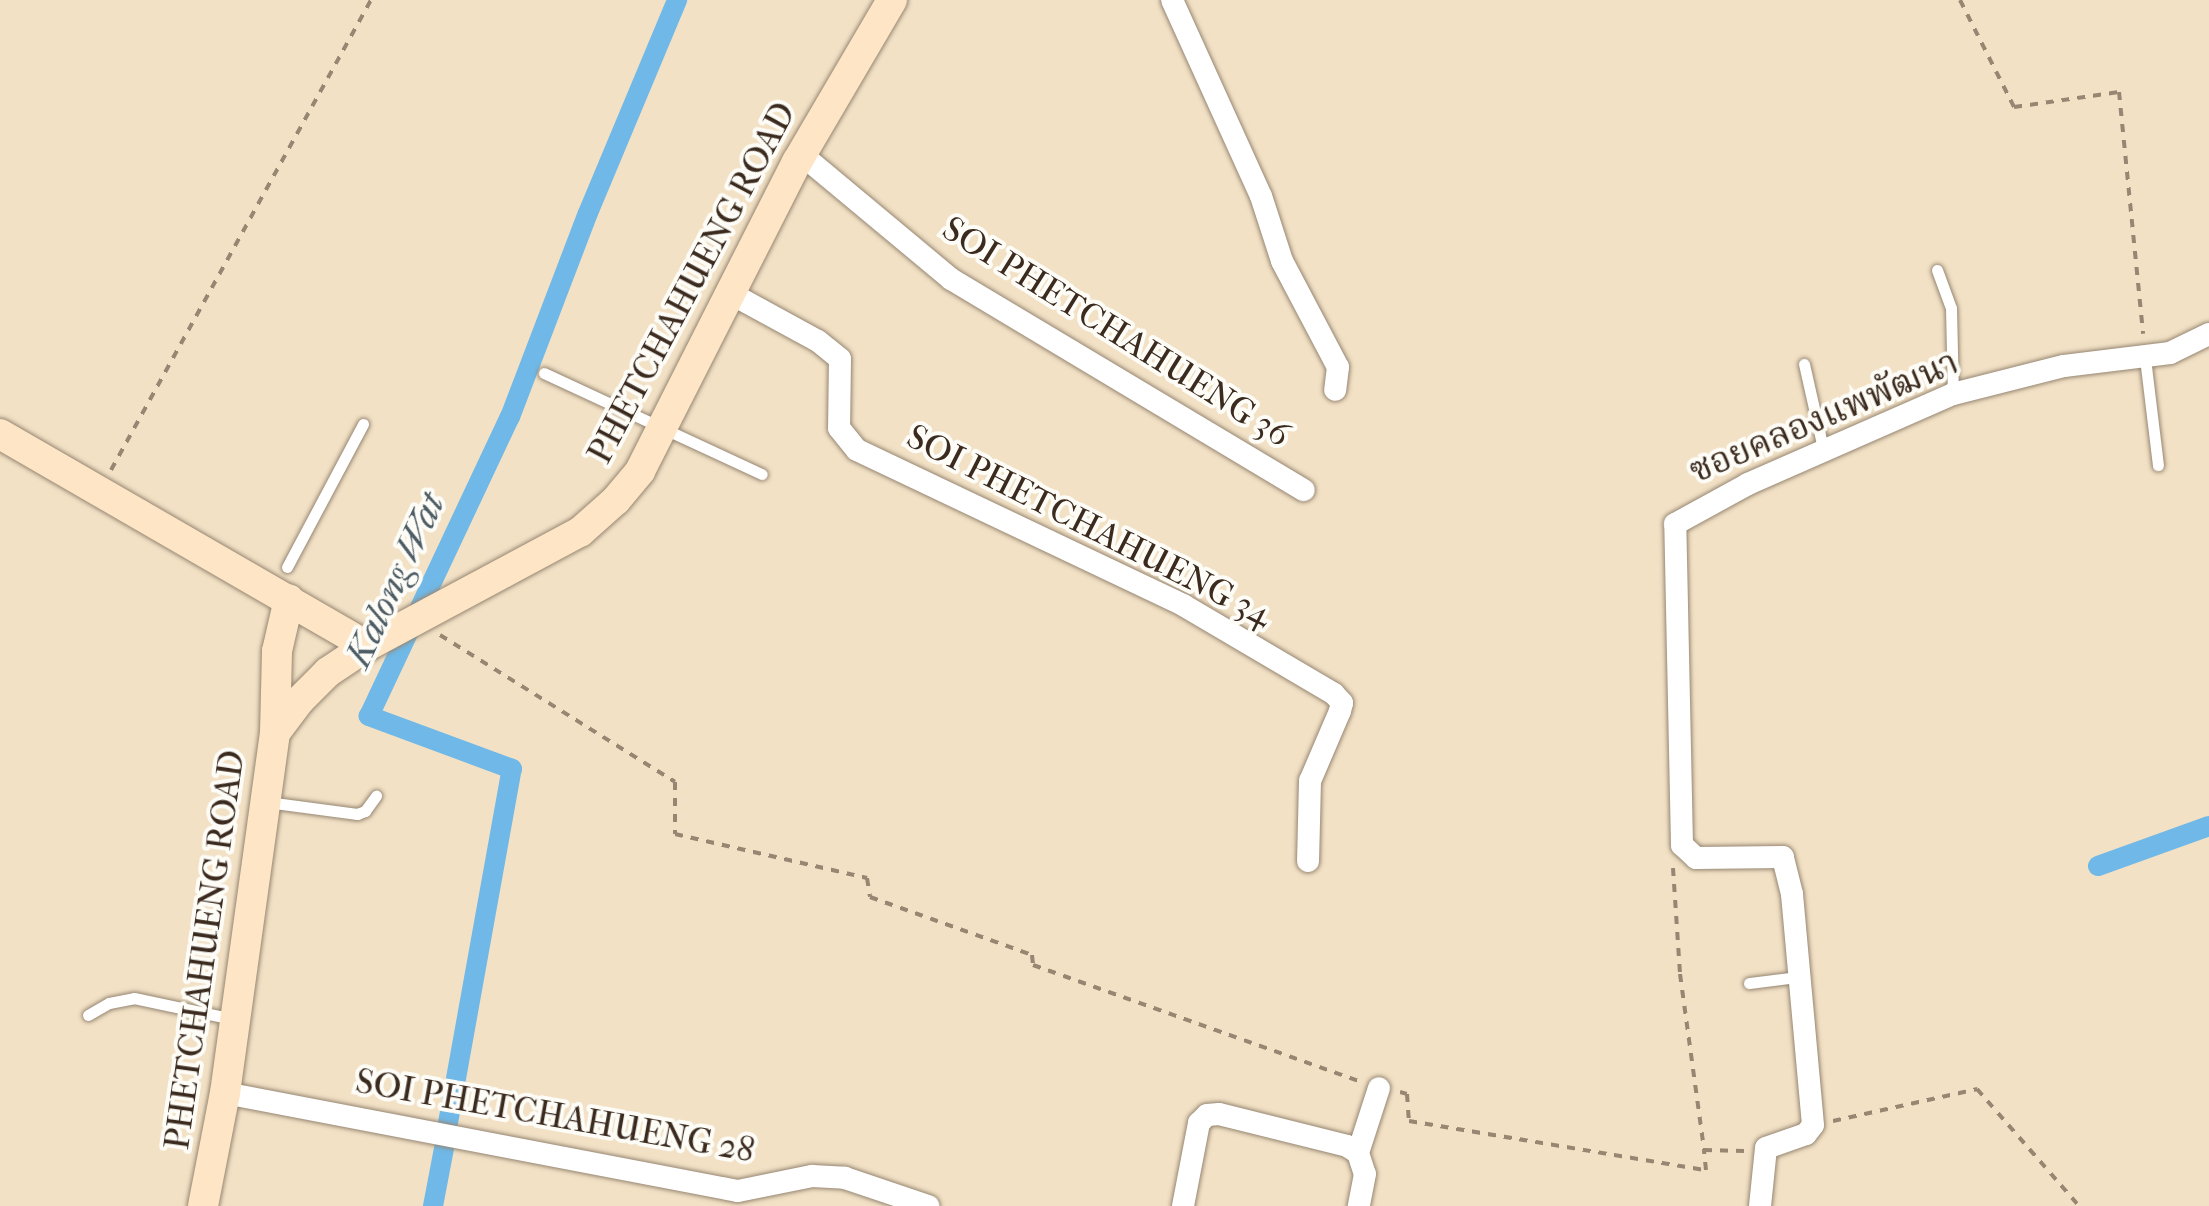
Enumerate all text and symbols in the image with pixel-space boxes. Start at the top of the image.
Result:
street label: PHETCHAHUENG ROAD [579,95,805,471]
street label: SOI PHETCHAHUENG 36 [934,208,1298,456]
street label: ซอยคลองแพพัฒนา [1683,341,1965,493]
street label: SOI PHETCHAHUENG 34 [900,416,1278,636]
water label: Kalong Wat [335,486,455,674]
street label: PHETCHAHUENG ROAD [156,748,254,1152]
street label: SOI PHETCHAHUENG 28 [352,1060,758,1172]

